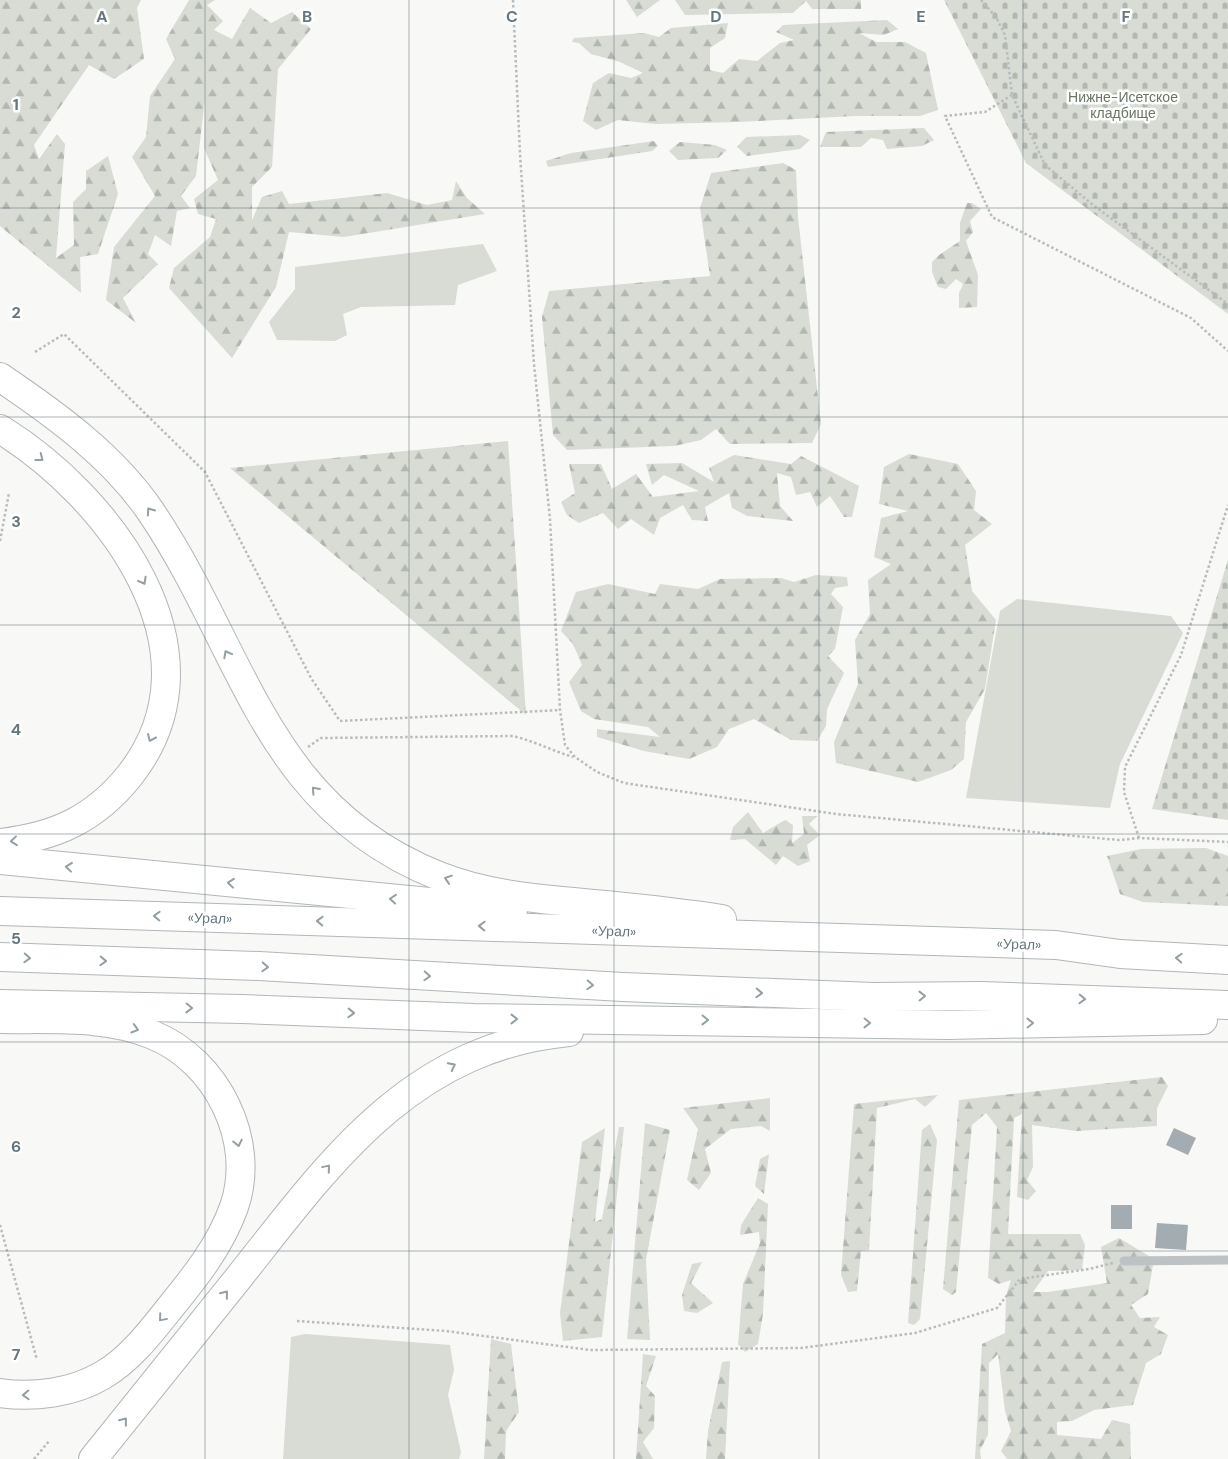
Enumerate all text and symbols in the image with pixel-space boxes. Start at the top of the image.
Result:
text: A [96,6,108,27]
text: B [302,6,312,27]
text: C [506,6,518,27]
text: D [710,6,722,27]
text: E [916,6,926,27]
text: F [1122,6,1131,27]
park label: Нижне-Исетское кладбище [1068,88,1178,122]
text: 1 [13,94,19,115]
text: 2 [11,302,21,323]
one-way arrow [34,452,43,461]
one-way arrow [147,507,156,517]
text: 3 [11,511,21,532]
one-way arrow [137,576,147,585]
one-way arrow [223,650,233,659]
text: 4 [11,719,21,740]
one-way arrow [147,733,158,742]
one-way arrow [312,786,321,795]
one-way arrow [10,835,18,846]
one-way arrow [65,862,73,873]
one-way arrow [444,875,453,885]
one-way arrow [227,878,235,889]
one-way arrow [388,894,396,905]
street label: «Урал» [187,908,233,928]
one-way arrow [153,911,161,921]
one-way arrow [316,916,324,926]
one-way arrow [478,921,486,932]
street label: «Урал» [591,921,637,941]
text: 5 [11,928,21,949]
street label: «Урал» [996,934,1042,954]
one-way arrow [23,952,31,963]
one-way arrow [1175,952,1183,963]
one-way arrow [99,955,107,966]
one-way arrow [261,961,269,972]
one-way arrow [424,970,432,981]
one-way arrow [586,980,594,991]
one-way arrow [755,987,763,998]
one-way arrow [918,991,926,1002]
one-way arrow [1079,993,1087,1004]
one-way arrow [185,1003,193,1013]
one-way arrow [347,1008,355,1019]
one-way arrow [510,1013,518,1024]
one-way arrow [701,1015,709,1026]
one-way arrow [863,1018,871,1029]
one-way arrow [1026,1018,1034,1028]
one-way arrow [131,1024,139,1034]
one-way arrow [447,1062,456,1072]
text: 6 [11,1136,21,1157]
one-way arrow [232,1139,243,1148]
one-way arrow [322,1164,331,1173]
one-way arrow [219,1290,228,1300]
one-way arrow [159,1312,167,1321]
text: 7 [12,1344,21,1365]
one-way arrow [22,1389,30,1400]
one-way arrow [118,1418,126,1427]

